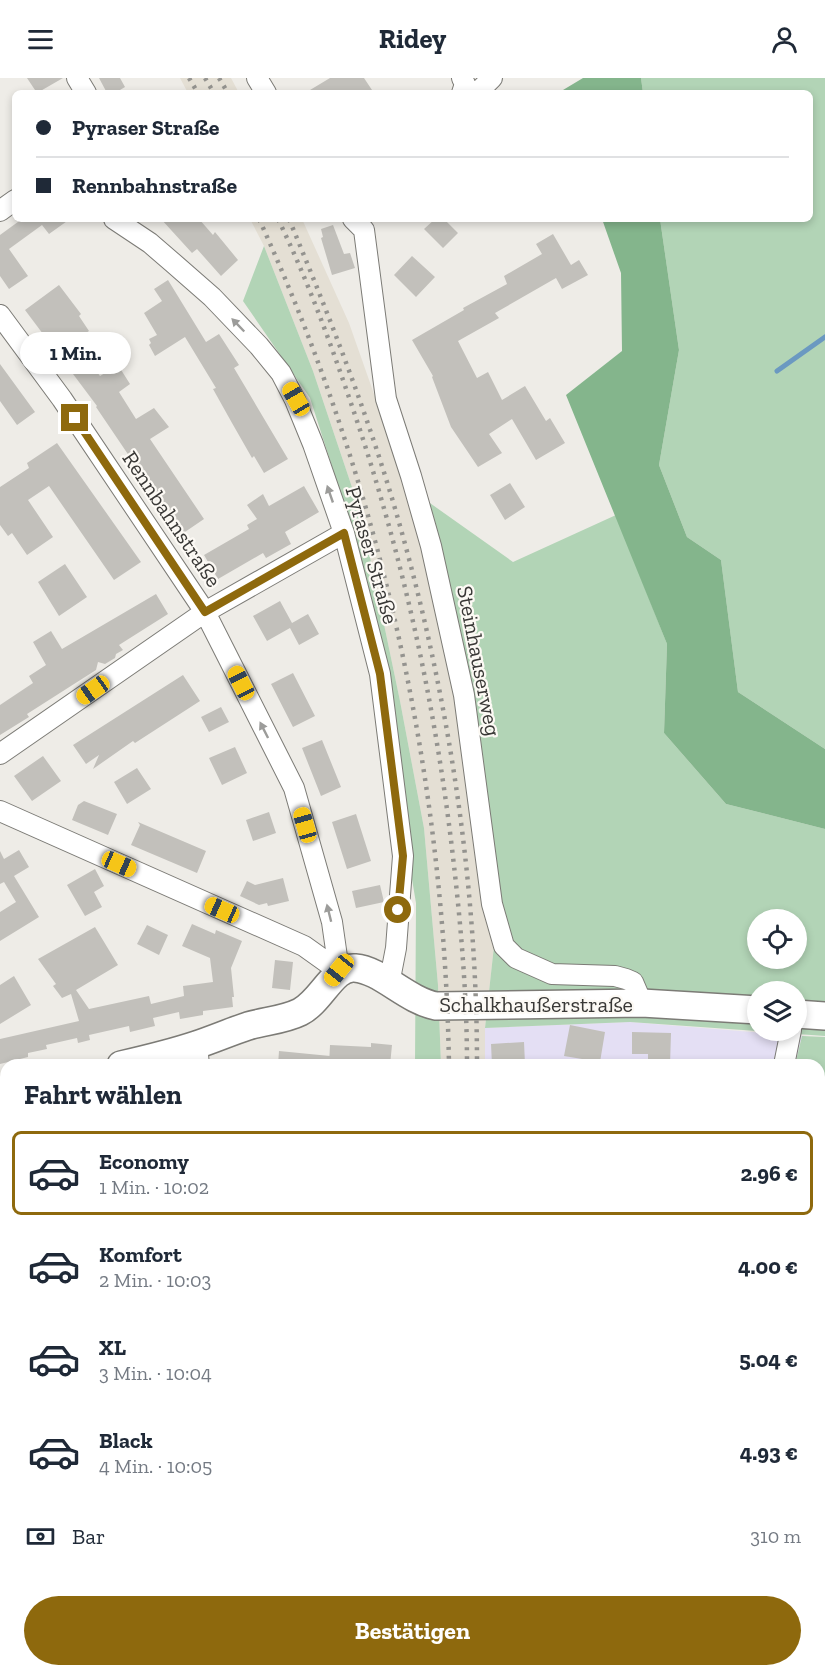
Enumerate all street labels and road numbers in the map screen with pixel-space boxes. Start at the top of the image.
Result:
street label: Rennbahnstraße [116,446,228,592]
street label: Pyraser Straße [339,483,405,627]
street label: Steinhauserweg [451,584,507,738]
street label: Schalkhaußerstraße [439,991,633,1018]

